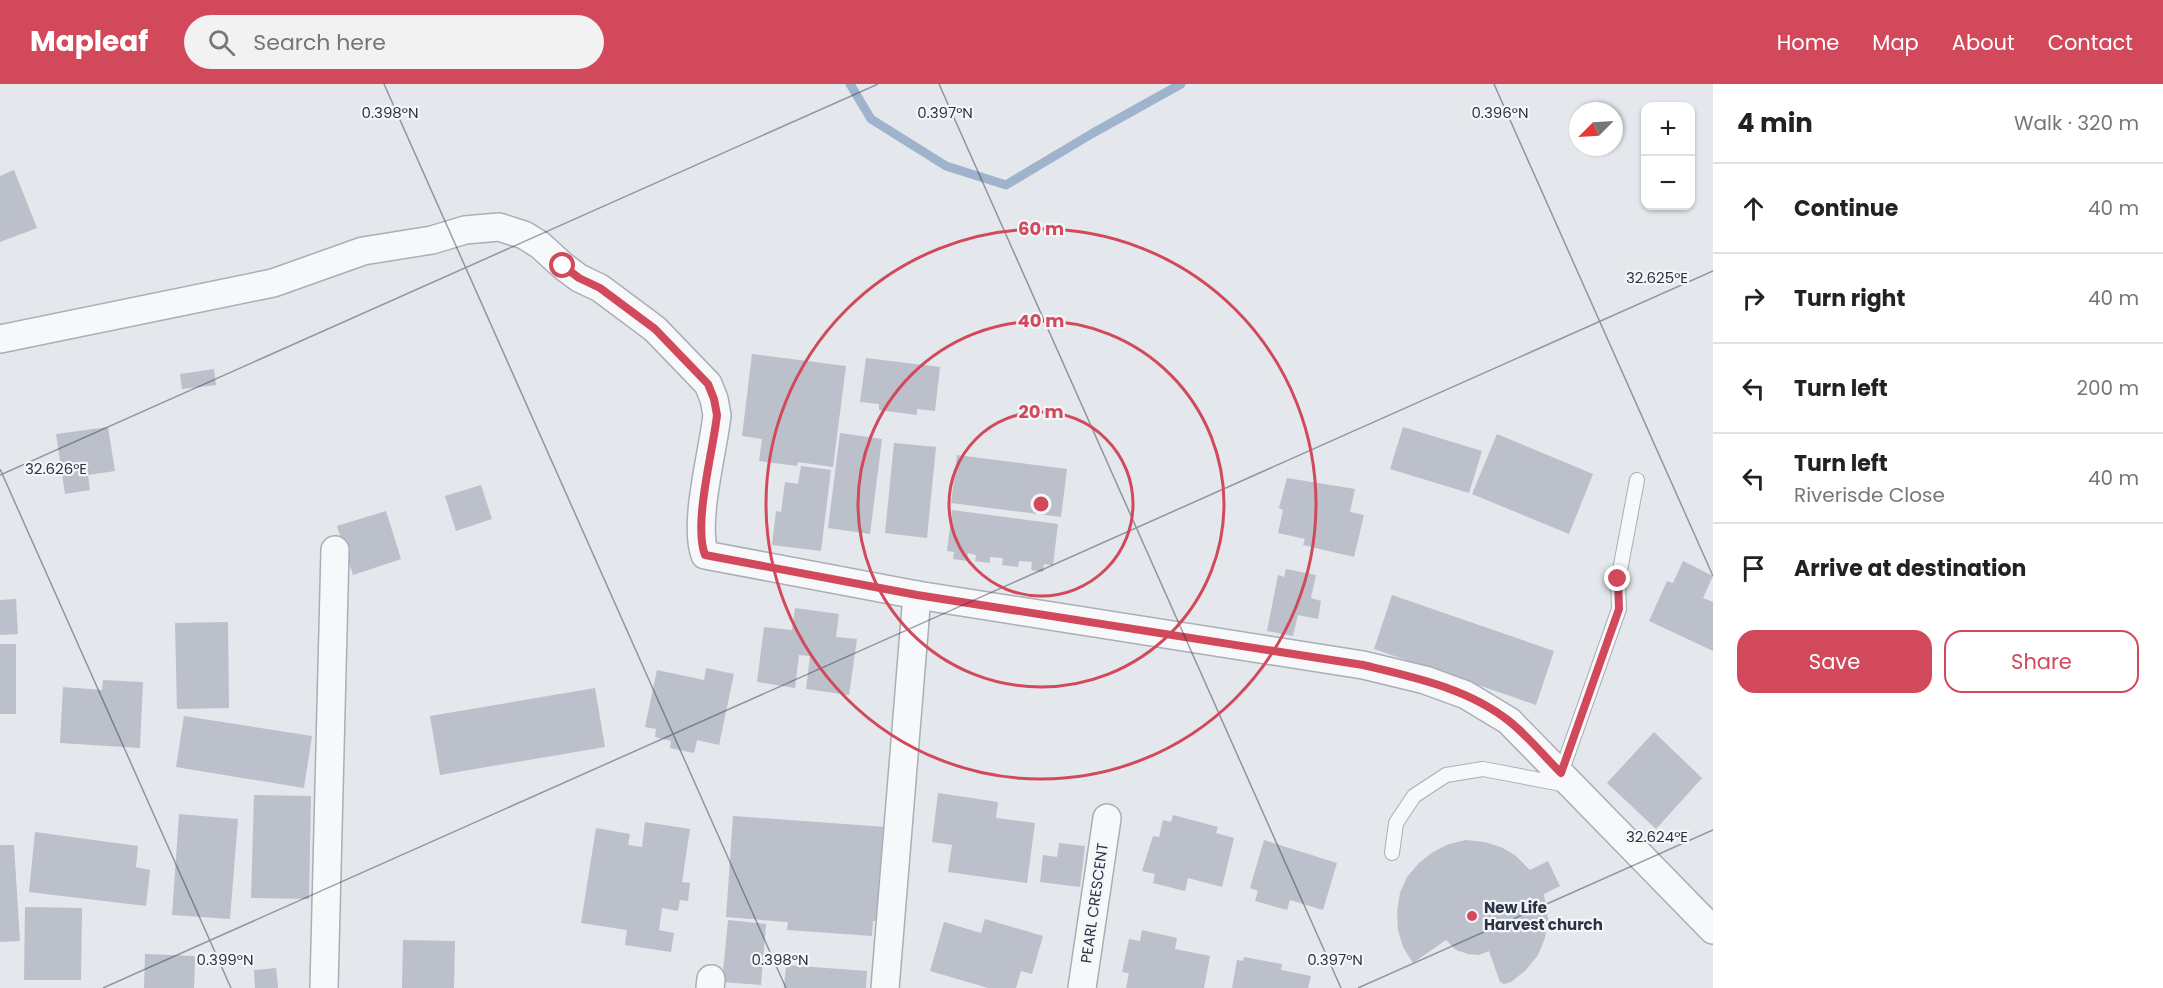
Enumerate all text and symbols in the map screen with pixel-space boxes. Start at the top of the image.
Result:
search box [184,15,604,69]
text: Mapleaf [30,22,148,61]
icon: search [205,26,238,59]
text: Search here [253,27,386,58]
text: Home [1777,28,1839,57]
text: Map [1872,28,1919,57]
text: About [1952,28,2015,57]
text: Contact [2048,28,2133,57]
text: 0.398°N [361,102,419,123]
text: 0.397°N [917,102,973,123]
text: 0.396°N [1471,102,1529,123]
north arrow [1569,102,1623,156]
map controls [1641,102,1695,210]
button: + [1641,102,1695,156]
text: 4 min [1737,105,1813,141]
text: Walk · 320 m [2014,109,2139,137]
button: − [1641,156,1695,210]
icon: ahead [1737,192,1770,225]
text: Continue [1794,193,1898,224]
text: 40 m [2088,194,2139,222]
text: 60 m [1018,216,1064,241]
route start [549,252,575,278]
text: 32.625°E [1626,267,1688,288]
icon: right [1737,282,1770,315]
text: Turn right [1794,283,1905,314]
text: 40 m [2088,284,2139,312]
text: 40 m [1018,308,1064,333]
icon: left [1737,372,1770,405]
text: Turn left [1794,373,1888,404]
text: 200 m [2076,374,2139,402]
text: 20 m [1019,399,1063,424]
text: Turn left [1794,448,1888,479]
text: 32.626°E [25,458,87,479]
icon: left [1737,462,1770,495]
text: 40 m [2088,464,2139,492]
text: Riverisde Close [1794,481,1945,509]
centre of rings [1031,494,1051,514]
icon: arrive [1737,552,1770,585]
text: Arrive at destination [1794,553,2026,584]
route end [1604,565,1630,591]
button: Save [1737,630,1932,693]
button: Share [1944,630,2139,693]
text: 32.624°E [1626,826,1688,847]
street label: PEARL CRESCENT [1075,842,1113,964]
place label: New Life Harvest church [1484,897,1603,935]
marker: New Life Harvest church [1465,909,1479,923]
text: 0.399°N [196,949,254,970]
text: 0.398°N [751,949,809,970]
text: 0.397°N [1307,949,1363,970]

